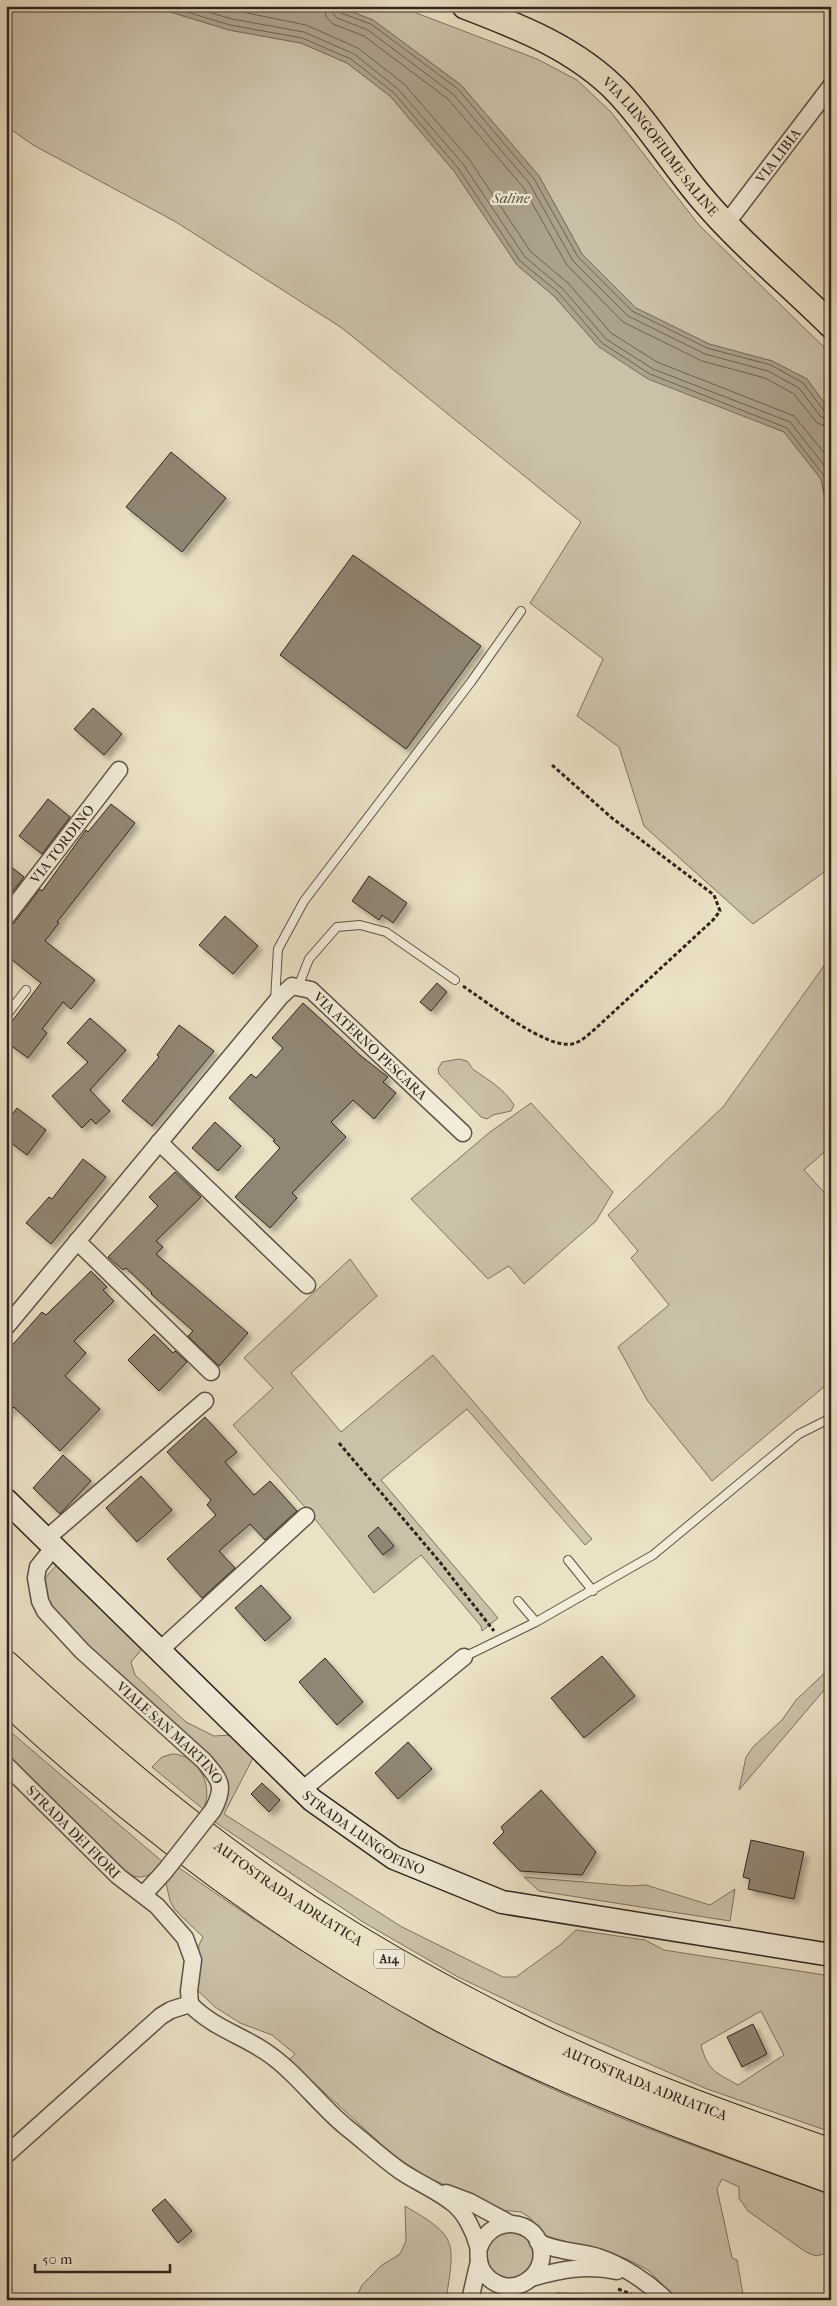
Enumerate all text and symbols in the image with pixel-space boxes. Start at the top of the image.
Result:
street label: VIA LUNGOFIUME SALINE [598,73,722,220]
street label: VIA LIBIA [752,124,805,187]
water label: Saline [491,189,531,207]
street label: VIA TORDINO [26,802,98,888]
street label: VIA ATERNO PESCARA [309,988,431,1104]
street label: VIALE SAN MARTINO [112,1677,227,1787]
street label: STRADA DEI FIORI [23,1782,124,1883]
street label: STRADA LUNGOFINO [298,1787,427,1879]
street label: AUTOSTRADA ADRIATICA [210,1837,367,1950]
road number: A14 [374,1950,404,1968]
street label: AUTOSTRADA ADRIATICA [559,2042,730,2125]
scale bar [35,2241,170,2273]
text: 50 m [42,2250,73,2268]

